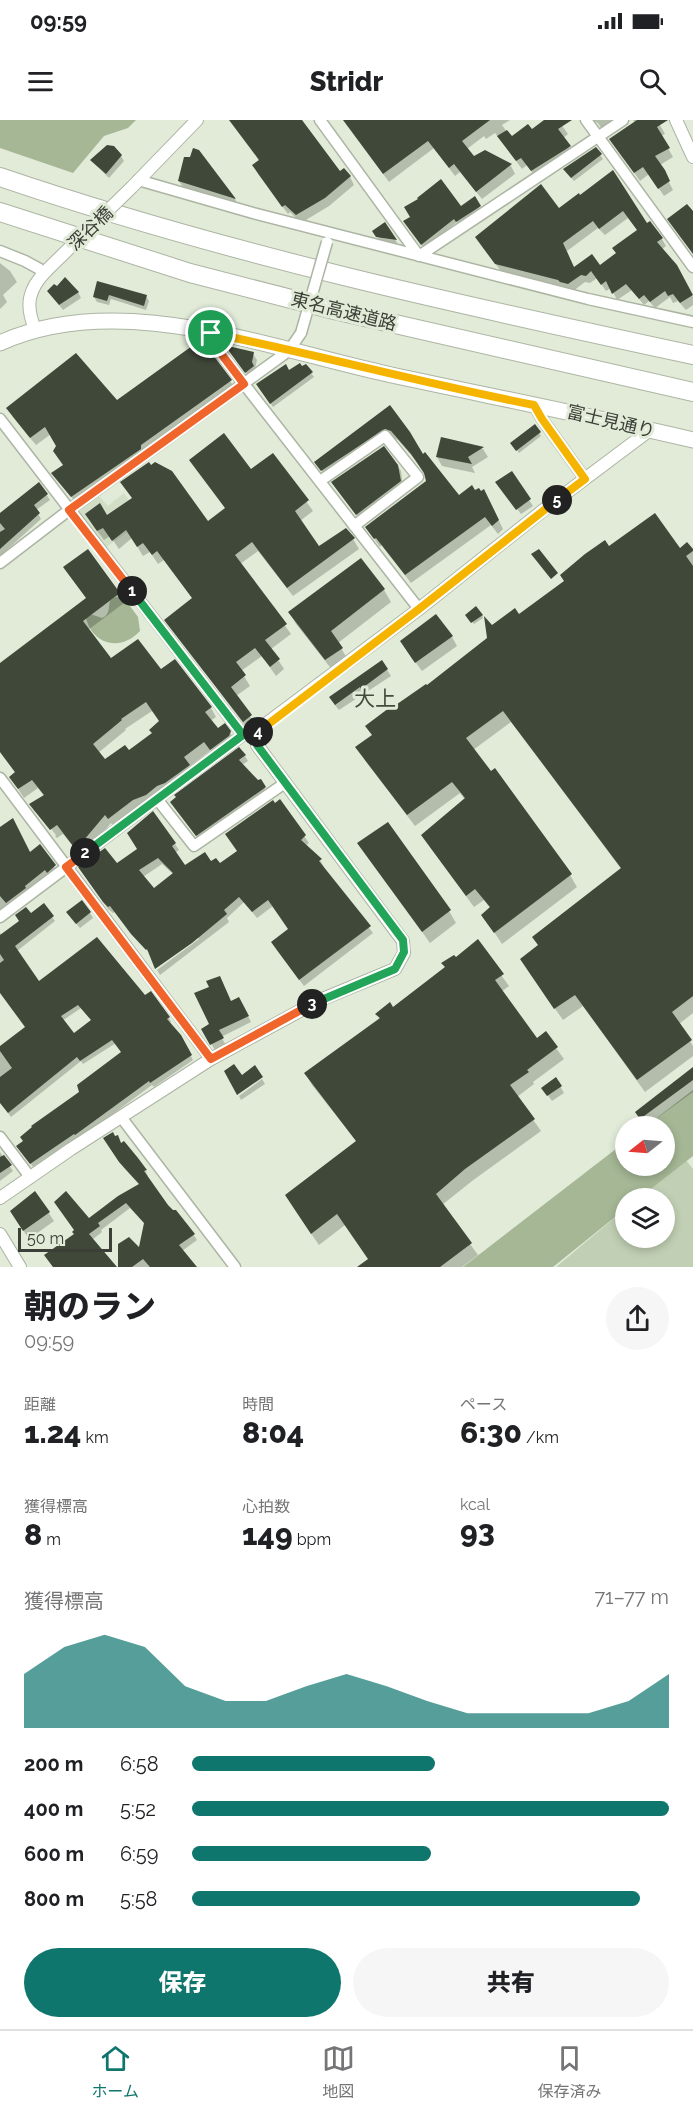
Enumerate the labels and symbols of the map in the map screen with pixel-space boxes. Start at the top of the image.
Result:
street label: 深谷橋 [63,202,117,254]
street label: 東名高速道路 [289,288,399,334]
pin [185,307,236,358]
street label: 富士見通り [565,401,657,441]
pin: 5 [542,485,572,515]
pin: 1 [117,576,147,606]
district label: 大上 [354,686,396,711]
pin: 4 [243,717,273,747]
pin: 2 [70,838,100,868]
pin: 3 [297,989,327,1019]
north arrow [615,1116,675,1176]
scale bar [18,1225,112,1252]

